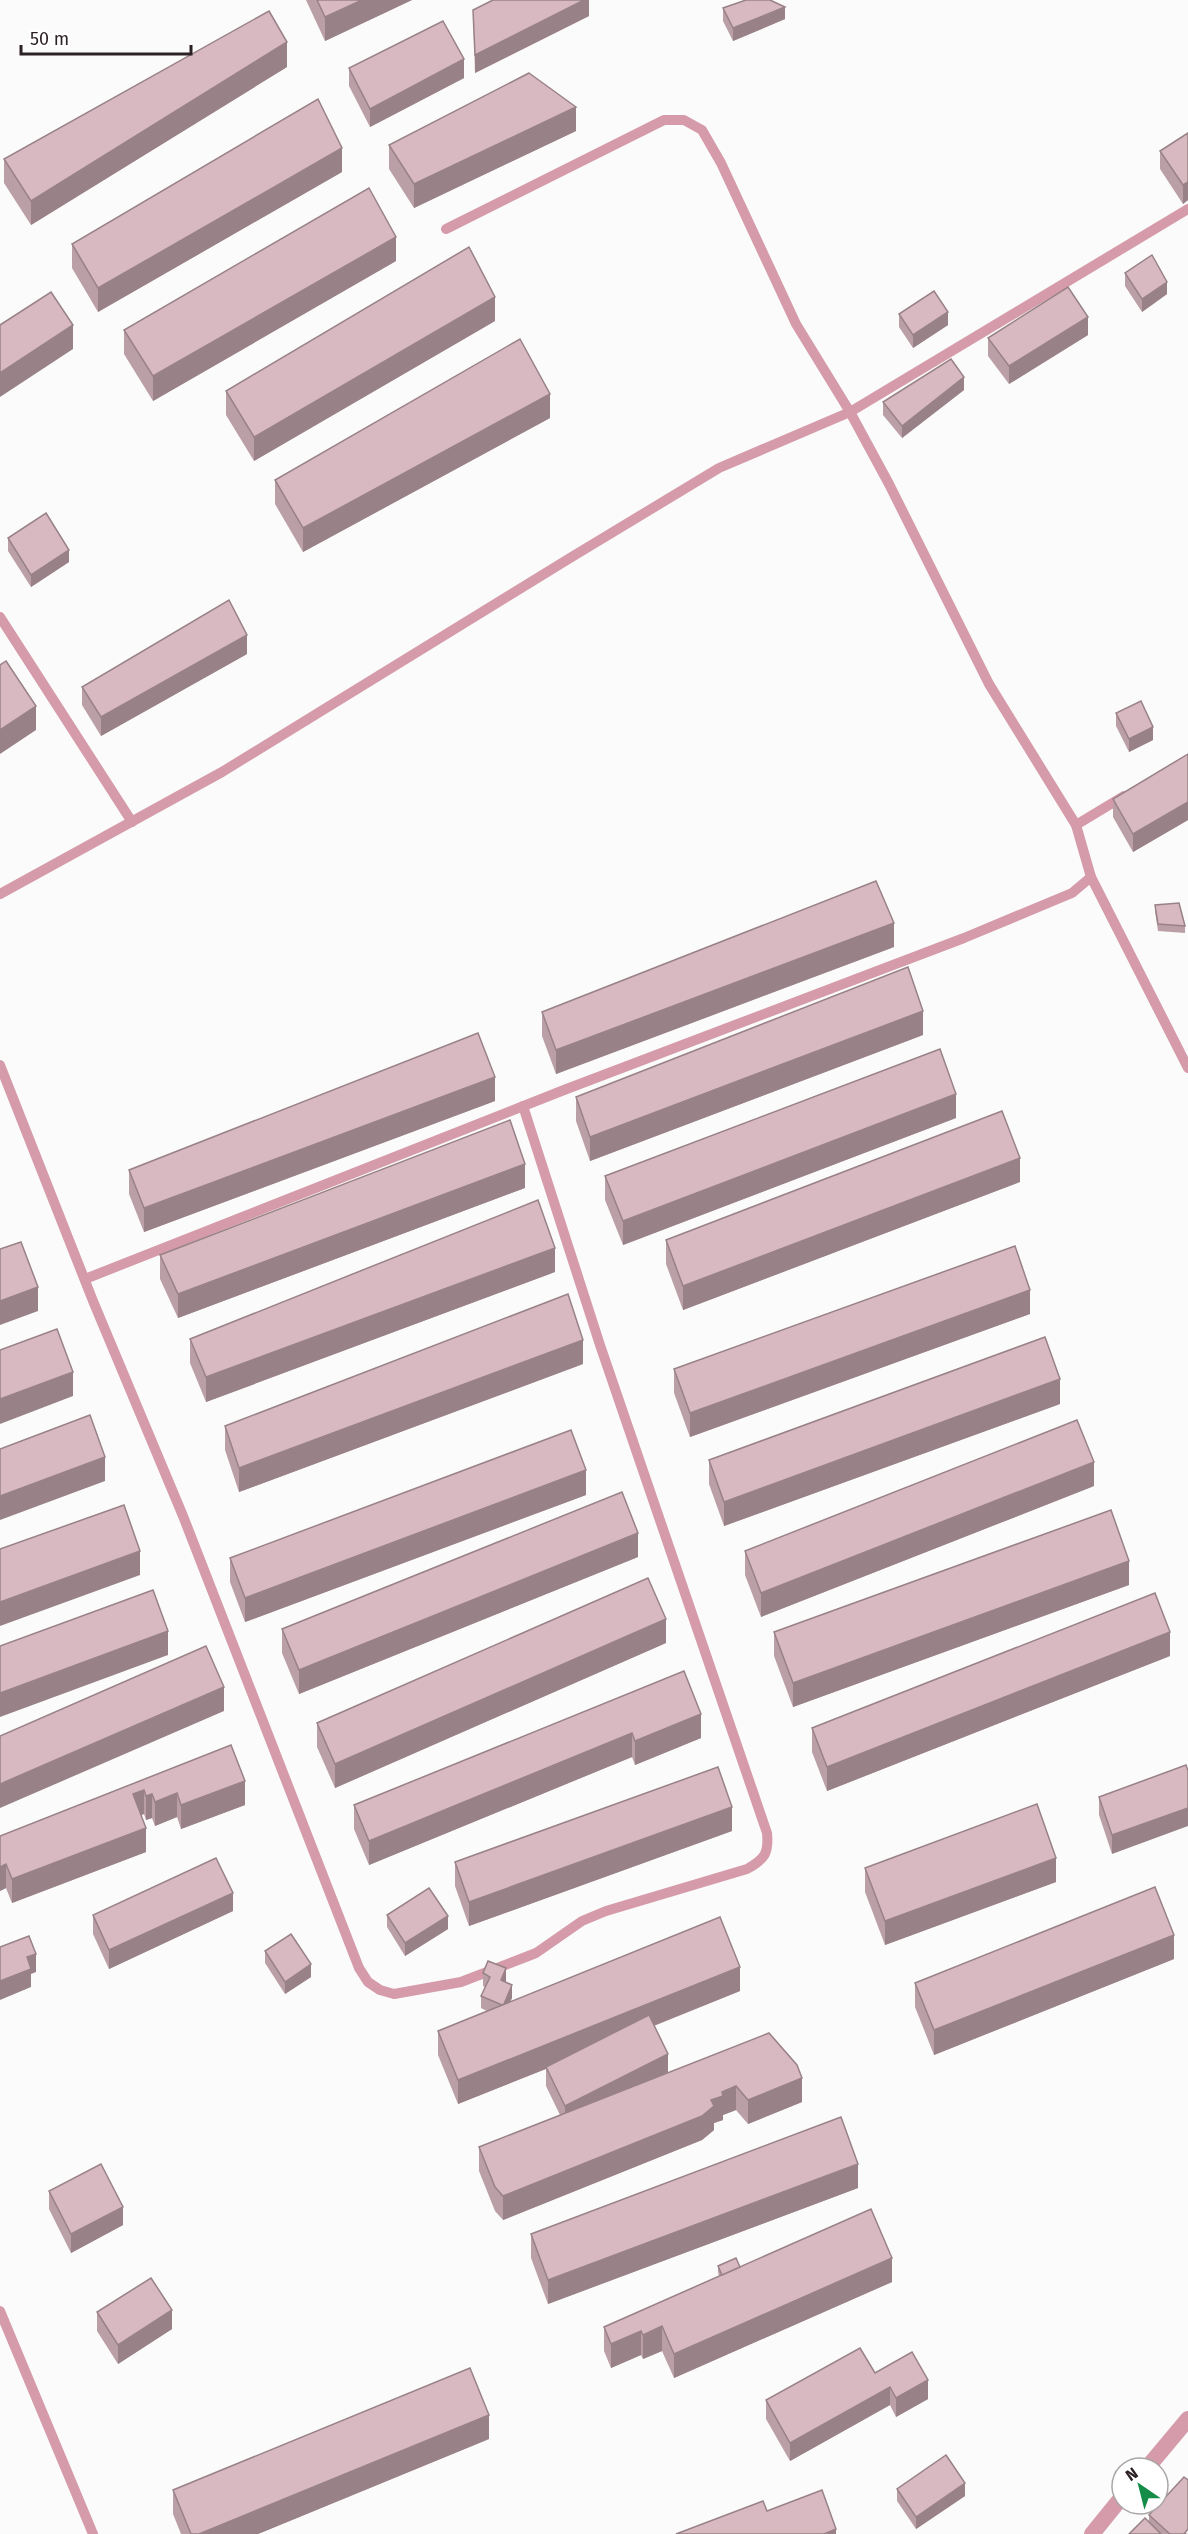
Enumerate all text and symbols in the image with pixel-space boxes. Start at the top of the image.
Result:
scale bar [21,18,190,56]
text: 50 m [30,28,69,50]
north arrow [1110,2456,1170,2516]
text: N [1122,2463,1141,2485]

